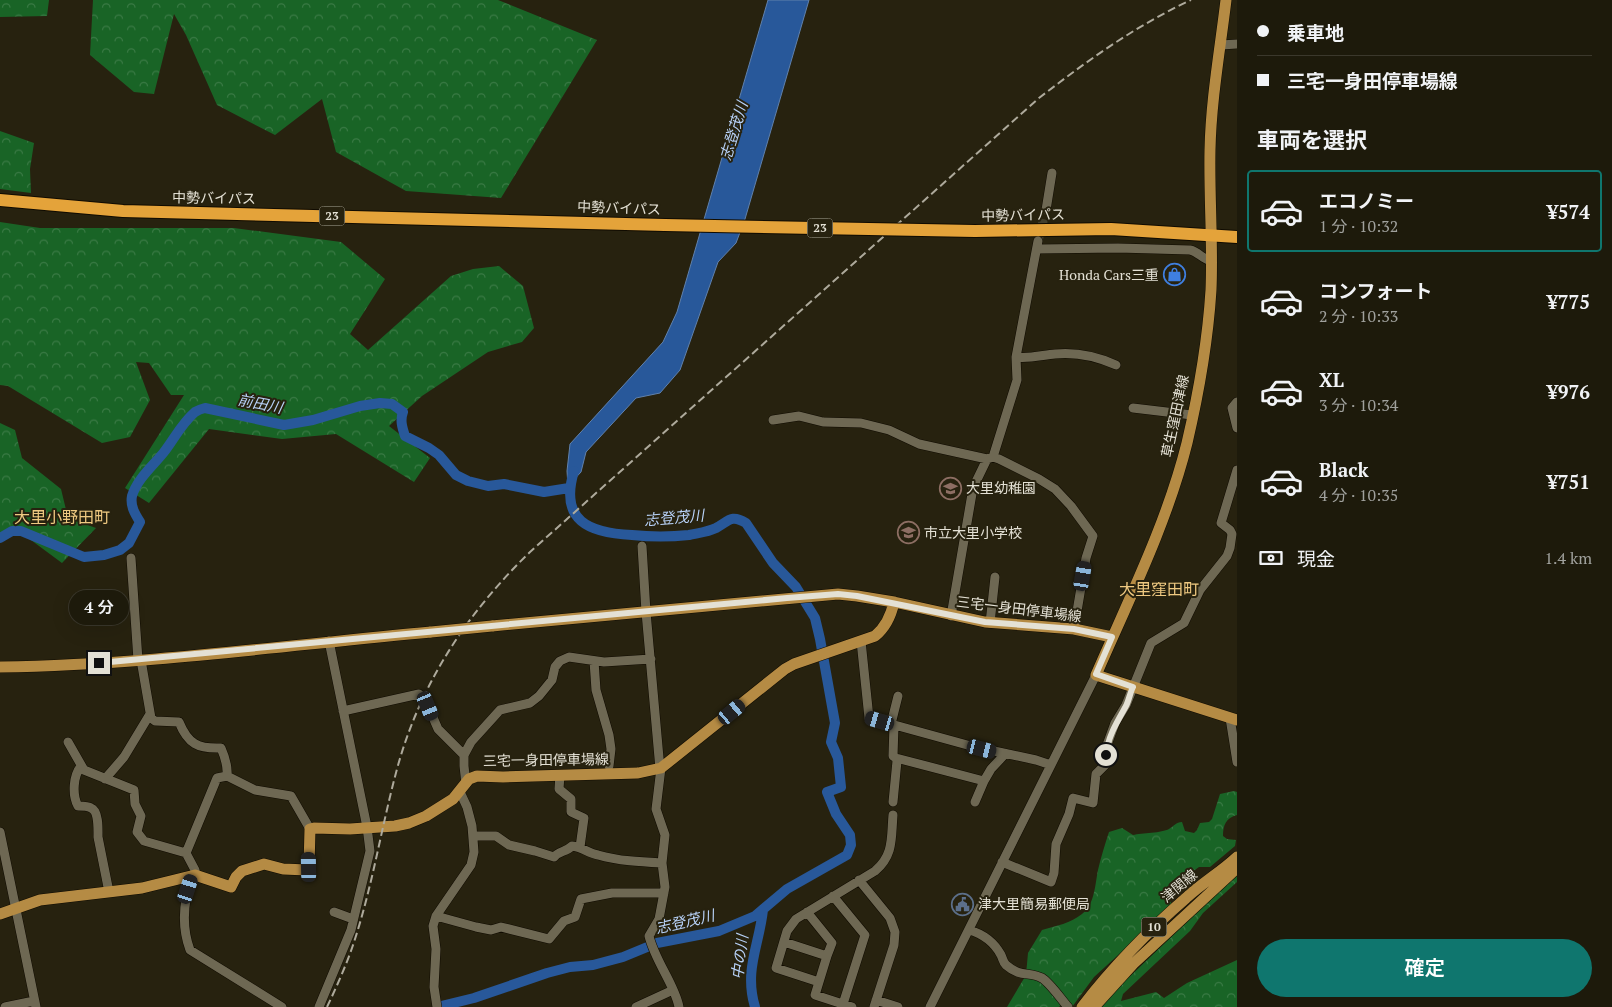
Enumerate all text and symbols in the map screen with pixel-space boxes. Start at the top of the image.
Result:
text: 乗車地 [1287,20,1344,45]
text: 三宅一身田停車場線 [1287,68,1458,93]
water label: 志登茂川 [715,97,752,162]
text: 車両を選択 [1257,125,1367,154]
street label: 中勢バイパス [172,187,256,208]
text: エコノミー [1319,188,1414,213]
icon: car [1259,189,1304,234]
street label: 中勢バイパス [577,197,661,218]
text: ¥574 [1547,199,1590,224]
street label: 中勢バイパス [981,204,1065,225]
road number: 23 [320,207,344,226]
text: 1 分 · 10:32 [1319,215,1398,237]
road number: 23 [808,218,832,238]
shop icon: Honda Cars三重 [1163,263,1187,287]
place label: Honda Cars三重 [1059,265,1159,284]
text: コンフォート [1319,278,1432,303]
icon: car [1259,279,1304,324]
text: ¥775 [1547,289,1590,314]
text: 2 分 · 10:33 [1319,305,1398,327]
text: XL [1319,367,1344,392]
icon: car [1259,369,1304,414]
street label: 草生窪田津線 [1156,373,1193,459]
text: ¥976 [1547,379,1590,404]
water label: 前田川 [236,389,286,418]
text: 3 分 · 10:34 [1319,394,1398,416]
text: Black [1319,457,1369,482]
icon: car [1259,459,1304,504]
text: ¥751 [1547,469,1590,494]
school or university icon: 大里幼稚園 [938,476,962,500]
place label: 大里幼稚園 [966,478,1036,497]
text: 4 分 · 10:35 [1319,484,1398,506]
water label: 志登茂川 [643,504,707,530]
district label: 大里小野田町 [14,506,110,528]
school or university icon: 市立大里小学校 [896,521,920,545]
place label: 市立大里小学校 [924,523,1022,542]
icon: cash [1257,544,1285,572]
text: 現金 [1297,546,1335,571]
text: 1.4 km [1545,547,1592,569]
car [1073,560,1092,592]
district label: 大里窪田町 [1119,578,1199,600]
callout: 4 分 [69,590,129,626]
street label: 三宅一身田停車場線 [955,591,1083,626]
text: 4 分 [84,596,114,618]
route end [88,652,110,674]
car [415,689,440,723]
car [715,697,748,727]
car [863,710,896,732]
car [965,738,998,760]
route start [1095,744,1117,766]
street label: 三宅一身田停車場線 [483,749,609,770]
car [301,852,316,882]
street label: 津関線 [1156,865,1201,906]
car [176,872,199,906]
public building icon: 津大里簡易郵便局 [950,892,974,916]
place label: 津大里簡易郵便局 [978,894,1090,913]
water label: 志登茂川 [653,904,718,938]
road number: 10 [1142,918,1166,936]
water label: 中の川 [726,931,752,980]
button: 確定 [1257,939,1592,997]

